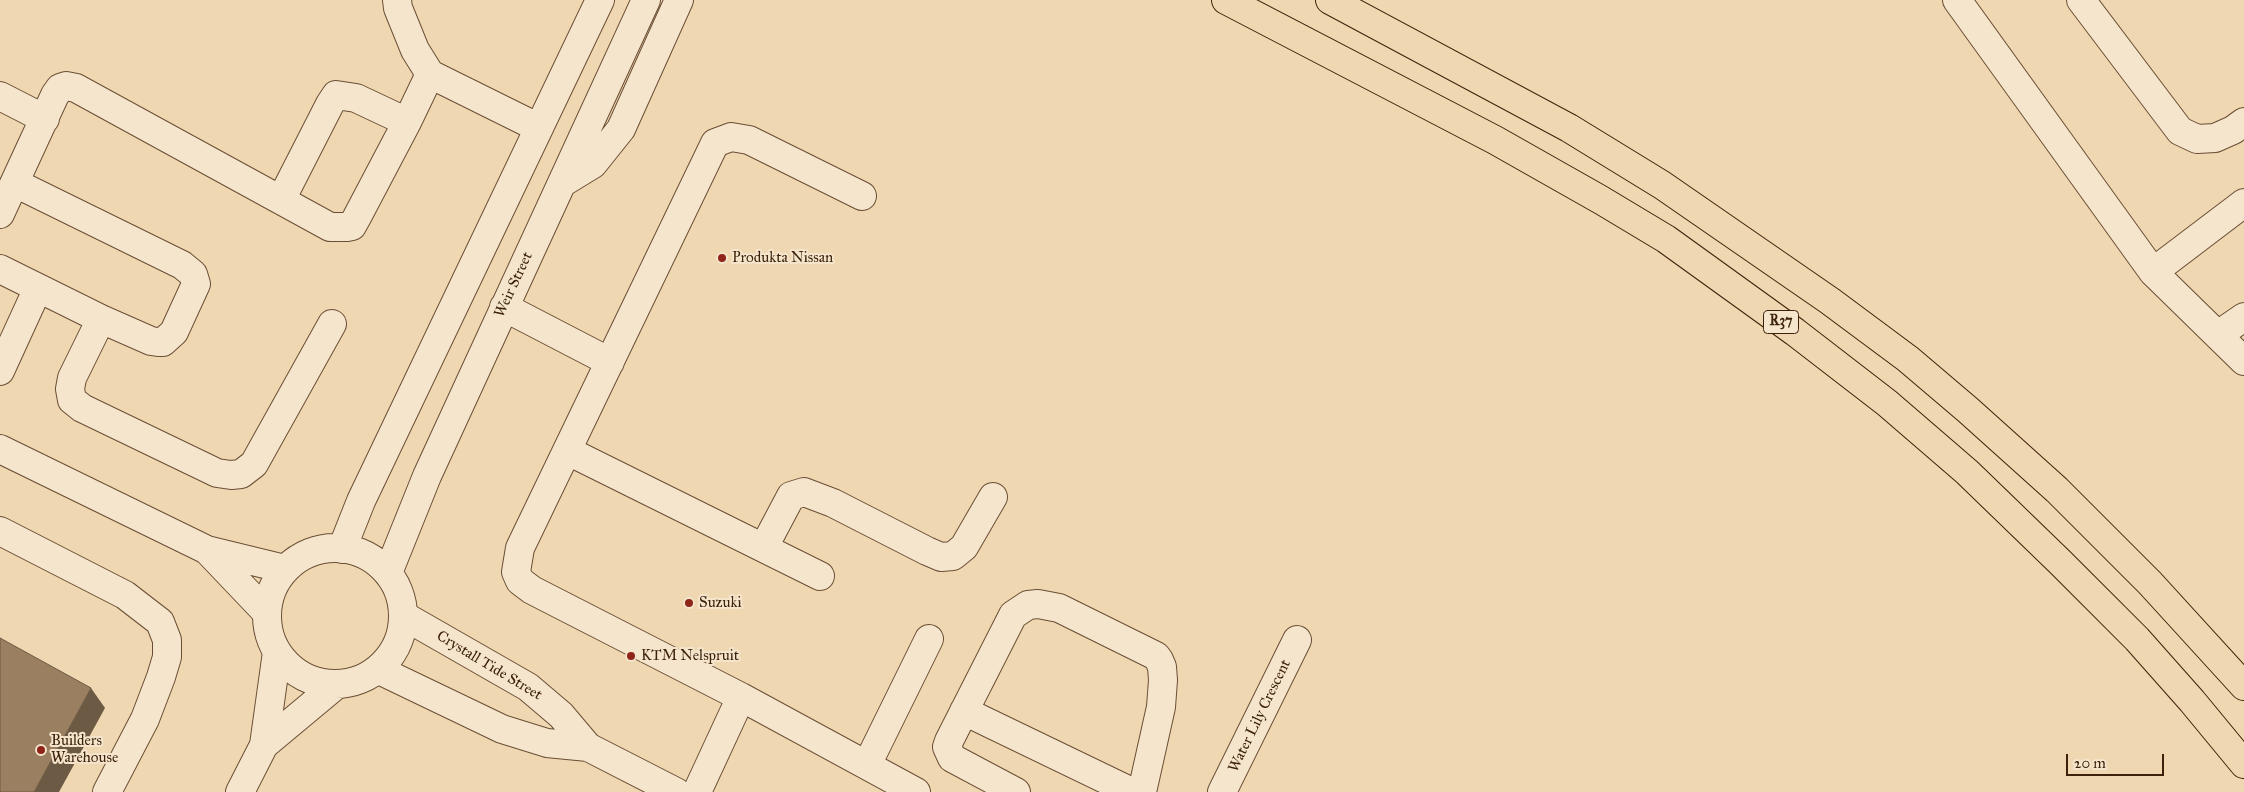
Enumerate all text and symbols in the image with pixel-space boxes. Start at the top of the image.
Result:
street label: Weir Street [491,249,537,321]
place label: Produkta Nissan [732,249,833,267]
marker: Produkta Nissan [716,252,728,264]
road number: R37 [1764,311,1798,334]
place label: Suzuki [699,594,742,612]
marker: Suzuki [683,597,695,609]
street label: Crystall Tide Street [433,627,545,705]
place label: KTM Nelspruit [641,647,739,665]
marker: KTM Nelspruit [625,650,637,662]
street label: Water Lily Crescent [1225,657,1295,775]
place label: Builders Warehouse [51,732,118,767]
marker: Builders Warehouse [35,744,47,756]
scale bar [2069,744,2166,776]
text: 20 m [2074,754,2106,772]

